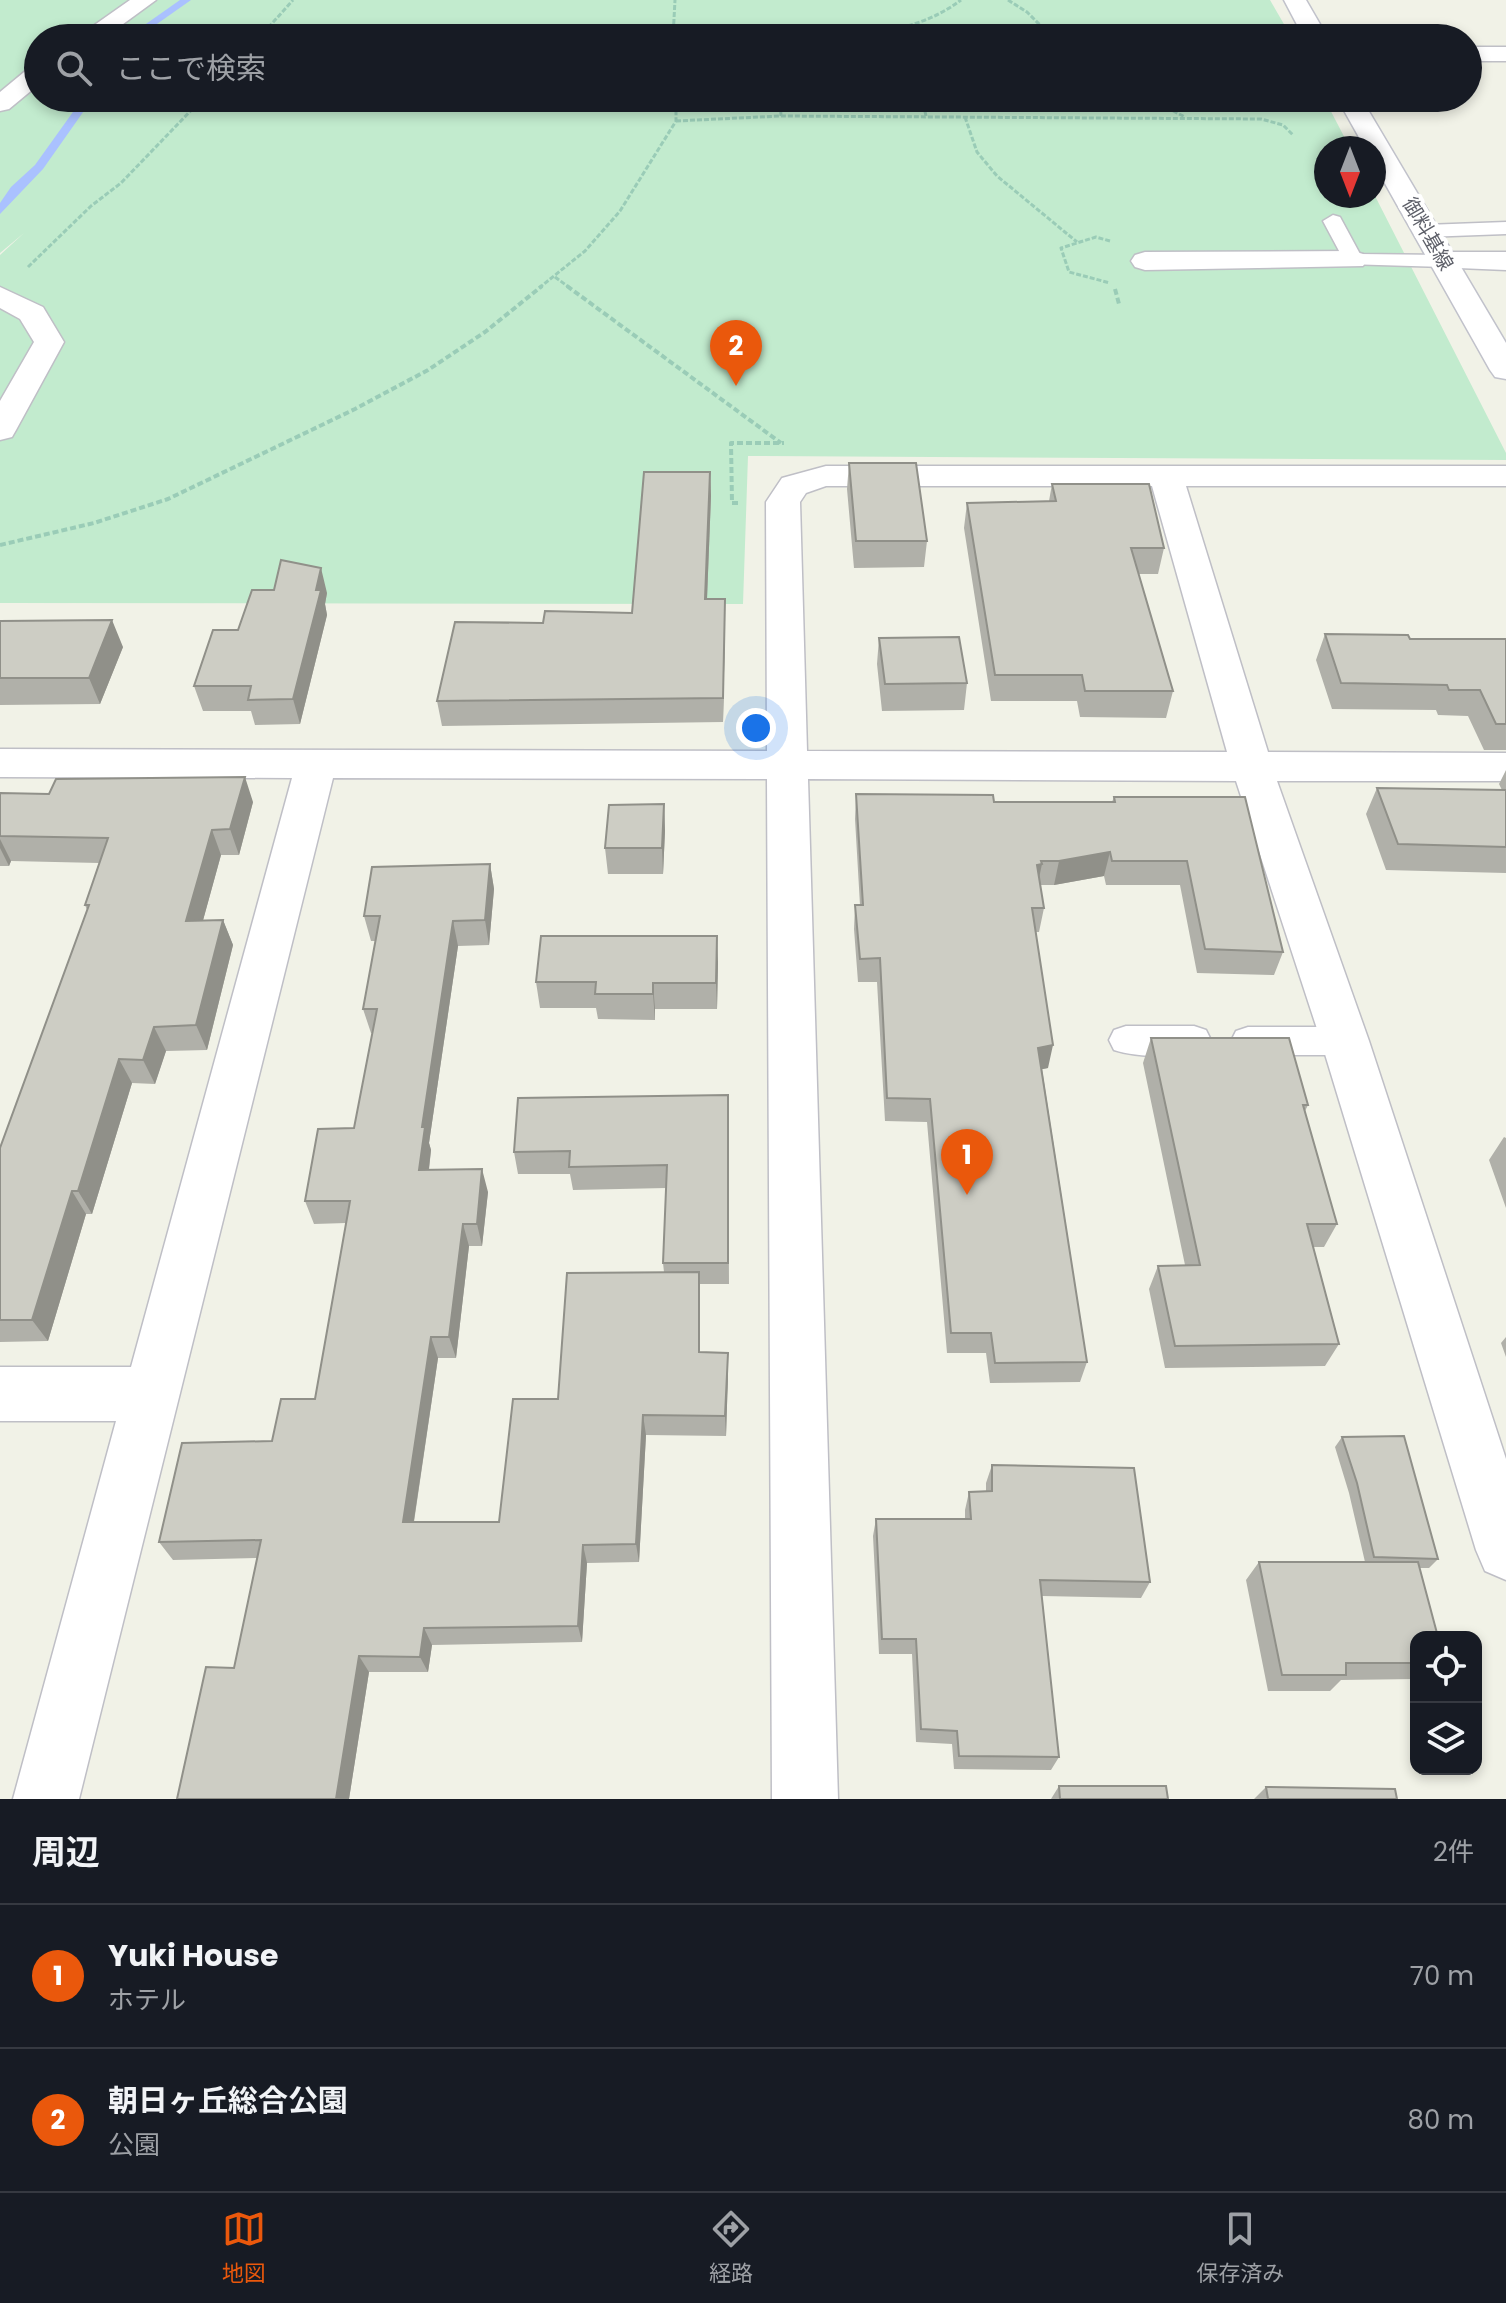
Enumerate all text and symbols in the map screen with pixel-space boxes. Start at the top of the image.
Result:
search box [24,24,1482,112]
icon: search [52,46,96,90]
text: ここで検索 [116,47,266,90]
north arrow [1314,136,1386,208]
street label: 御料基線 [1396,192,1460,276]
pin: 2 [710,320,762,386]
your location [736,708,776,748]
pin: 1 [941,1129,993,1195]
map controls [1410,1631,1482,1775]
button: locate [1410,1631,1482,1703]
button: layers [1410,1703,1482,1775]
text: 周辺 [32,1828,100,1876]
text: 2件 [1433,1834,1474,1870]
text: Yuki House [108,1934,279,1977]
text: 1 [53,1958,63,1994]
text: 70 m [1410,1958,1474,1994]
text: ホテル [108,1982,186,2018]
text: 朝日ヶ丘総合公園 [108,2079,348,2122]
text: 2 [51,2102,65,2138]
text: 80 m [1408,2102,1474,2138]
text: 公園 [108,2127,160,2163]
tab: 地図 [222,2207,266,2290]
tab: 経路 [709,2207,753,2290]
tab: 保存済み [1196,2207,1284,2290]

